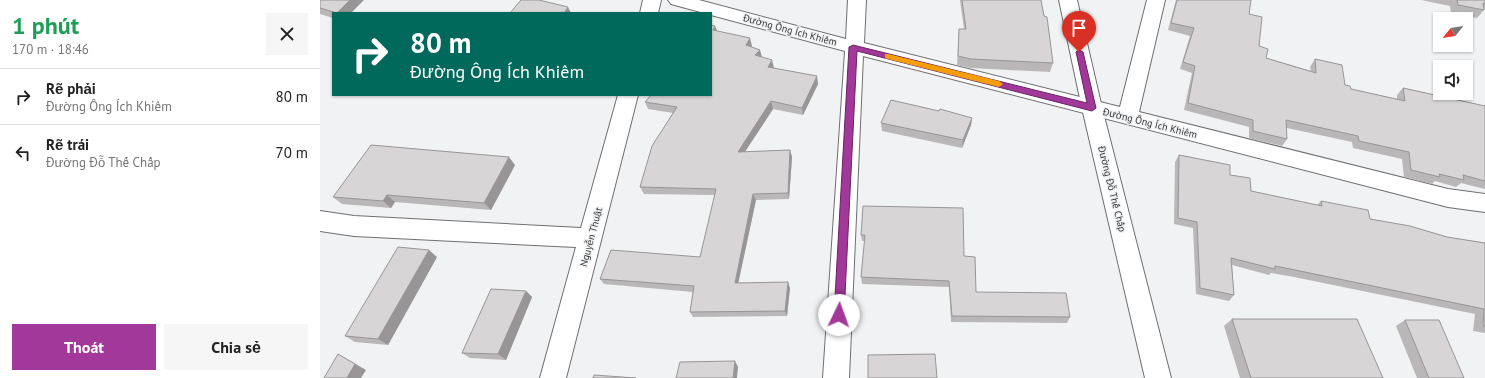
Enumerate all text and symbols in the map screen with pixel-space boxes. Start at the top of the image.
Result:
text: 1 phút [12,10,79,41]
street label: Đường Ông Ích Khiêm [741,11,838,49]
pin [1062,11,1096,52]
north arrow [1433,12,1473,52]
map controls [1433,12,1473,100]
button: close [266,13,308,55]
icon: arrive [1068,17,1090,39]
text: 80 m [410,24,471,61]
icon: right [344,28,396,80]
text: 170 m · 18:46 [12,41,89,58]
text: Đường Ông Ích Khiêm [410,60,584,83]
button: sound [1433,60,1473,100]
text: Rẽ phải [46,79,96,98]
icon: right [12,86,34,108]
text: 80 m [275,87,308,106]
text: Đường Ông Ích Khiêm [46,98,172,115]
street label: Đường Ông Ích Khiêm [1101,105,1198,141]
text: Rẽ trái [46,135,89,154]
icon: left [12,142,34,164]
text: 70 m [275,143,308,162]
street label: Đường Đỗ Thế Chấp [1095,144,1129,233]
text: Đường Đỗ Thế Chấp [46,154,161,171]
street label: Nguyễn Thuật [577,205,605,268]
position arrow [818,294,860,336]
button: Thoát [12,324,156,370]
button: Chia sẻ [164,324,308,370]

